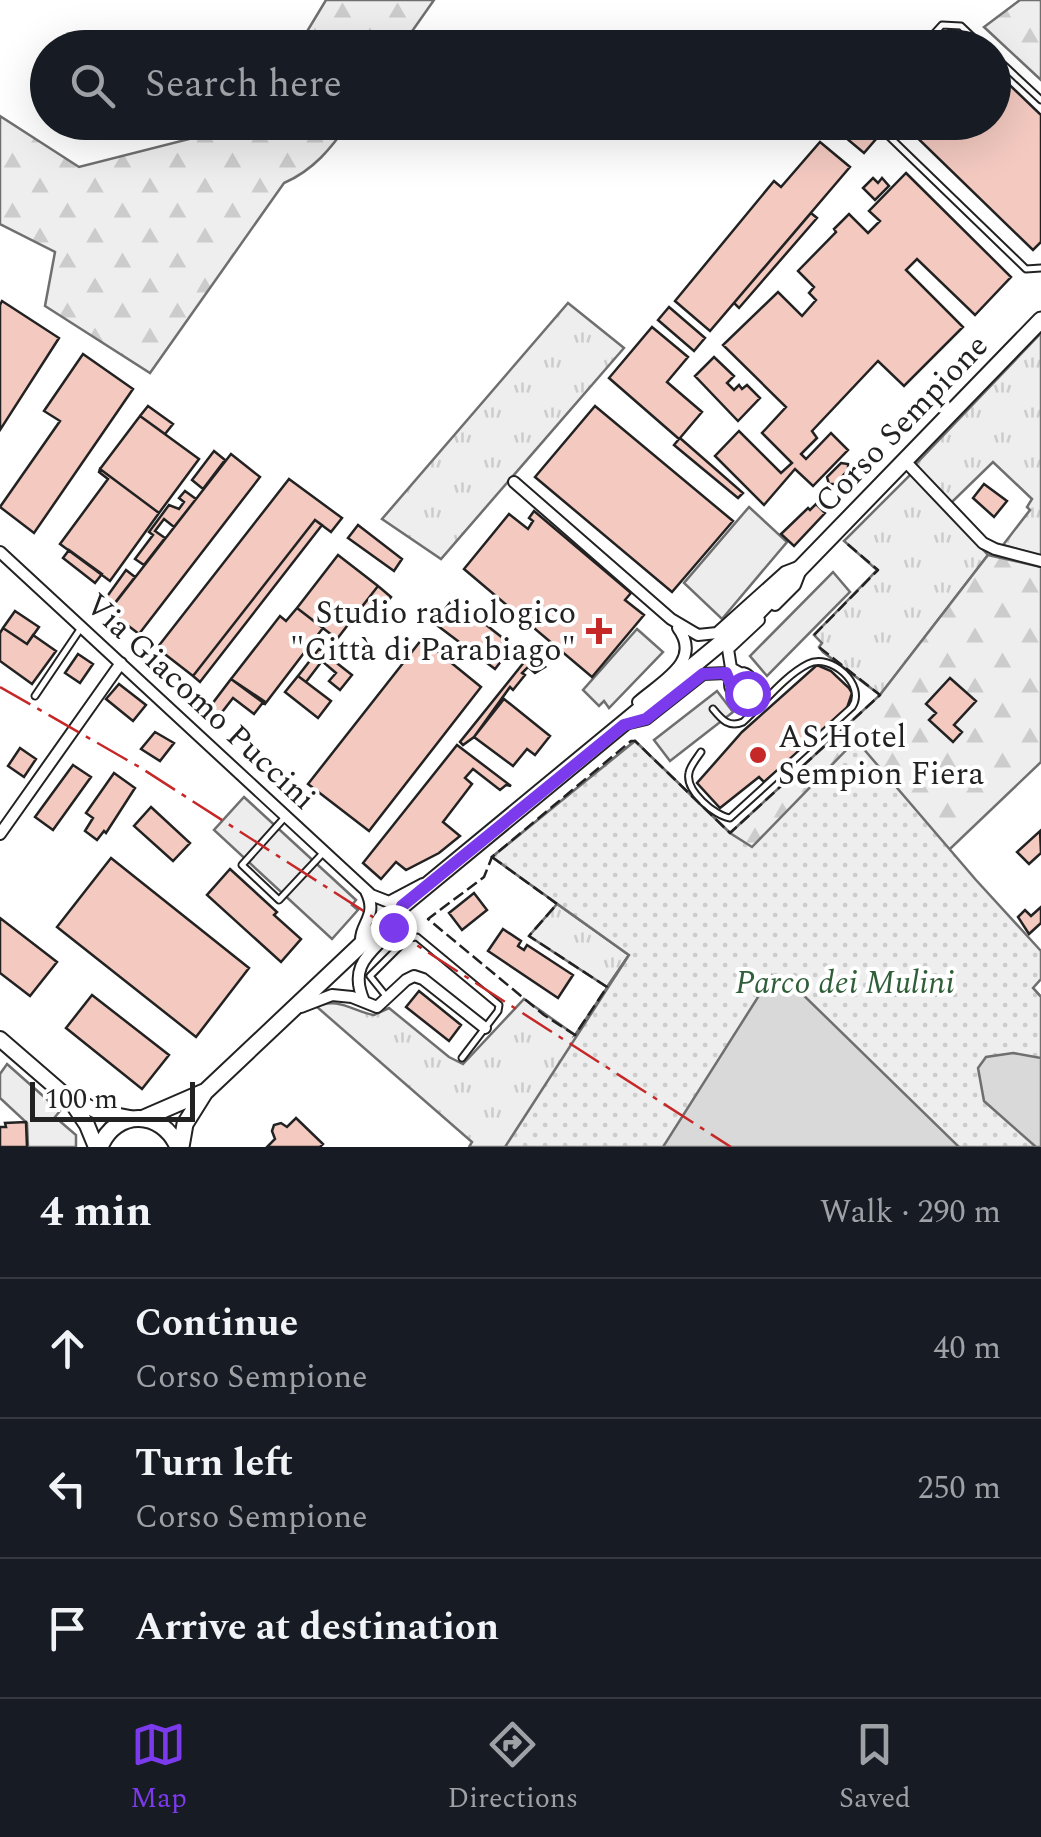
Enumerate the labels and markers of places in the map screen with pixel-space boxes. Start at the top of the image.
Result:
place label: Studio radiologico "Città di Parabiago" [290,589,576,675]
marker: Studio radiologico "Città di Parabiago" [586,618,612,644]
place label: AS Hotel Sempion Fiera [778,713,985,799]
marker: AS Hotel Sempion Fiera [747,744,769,766]

